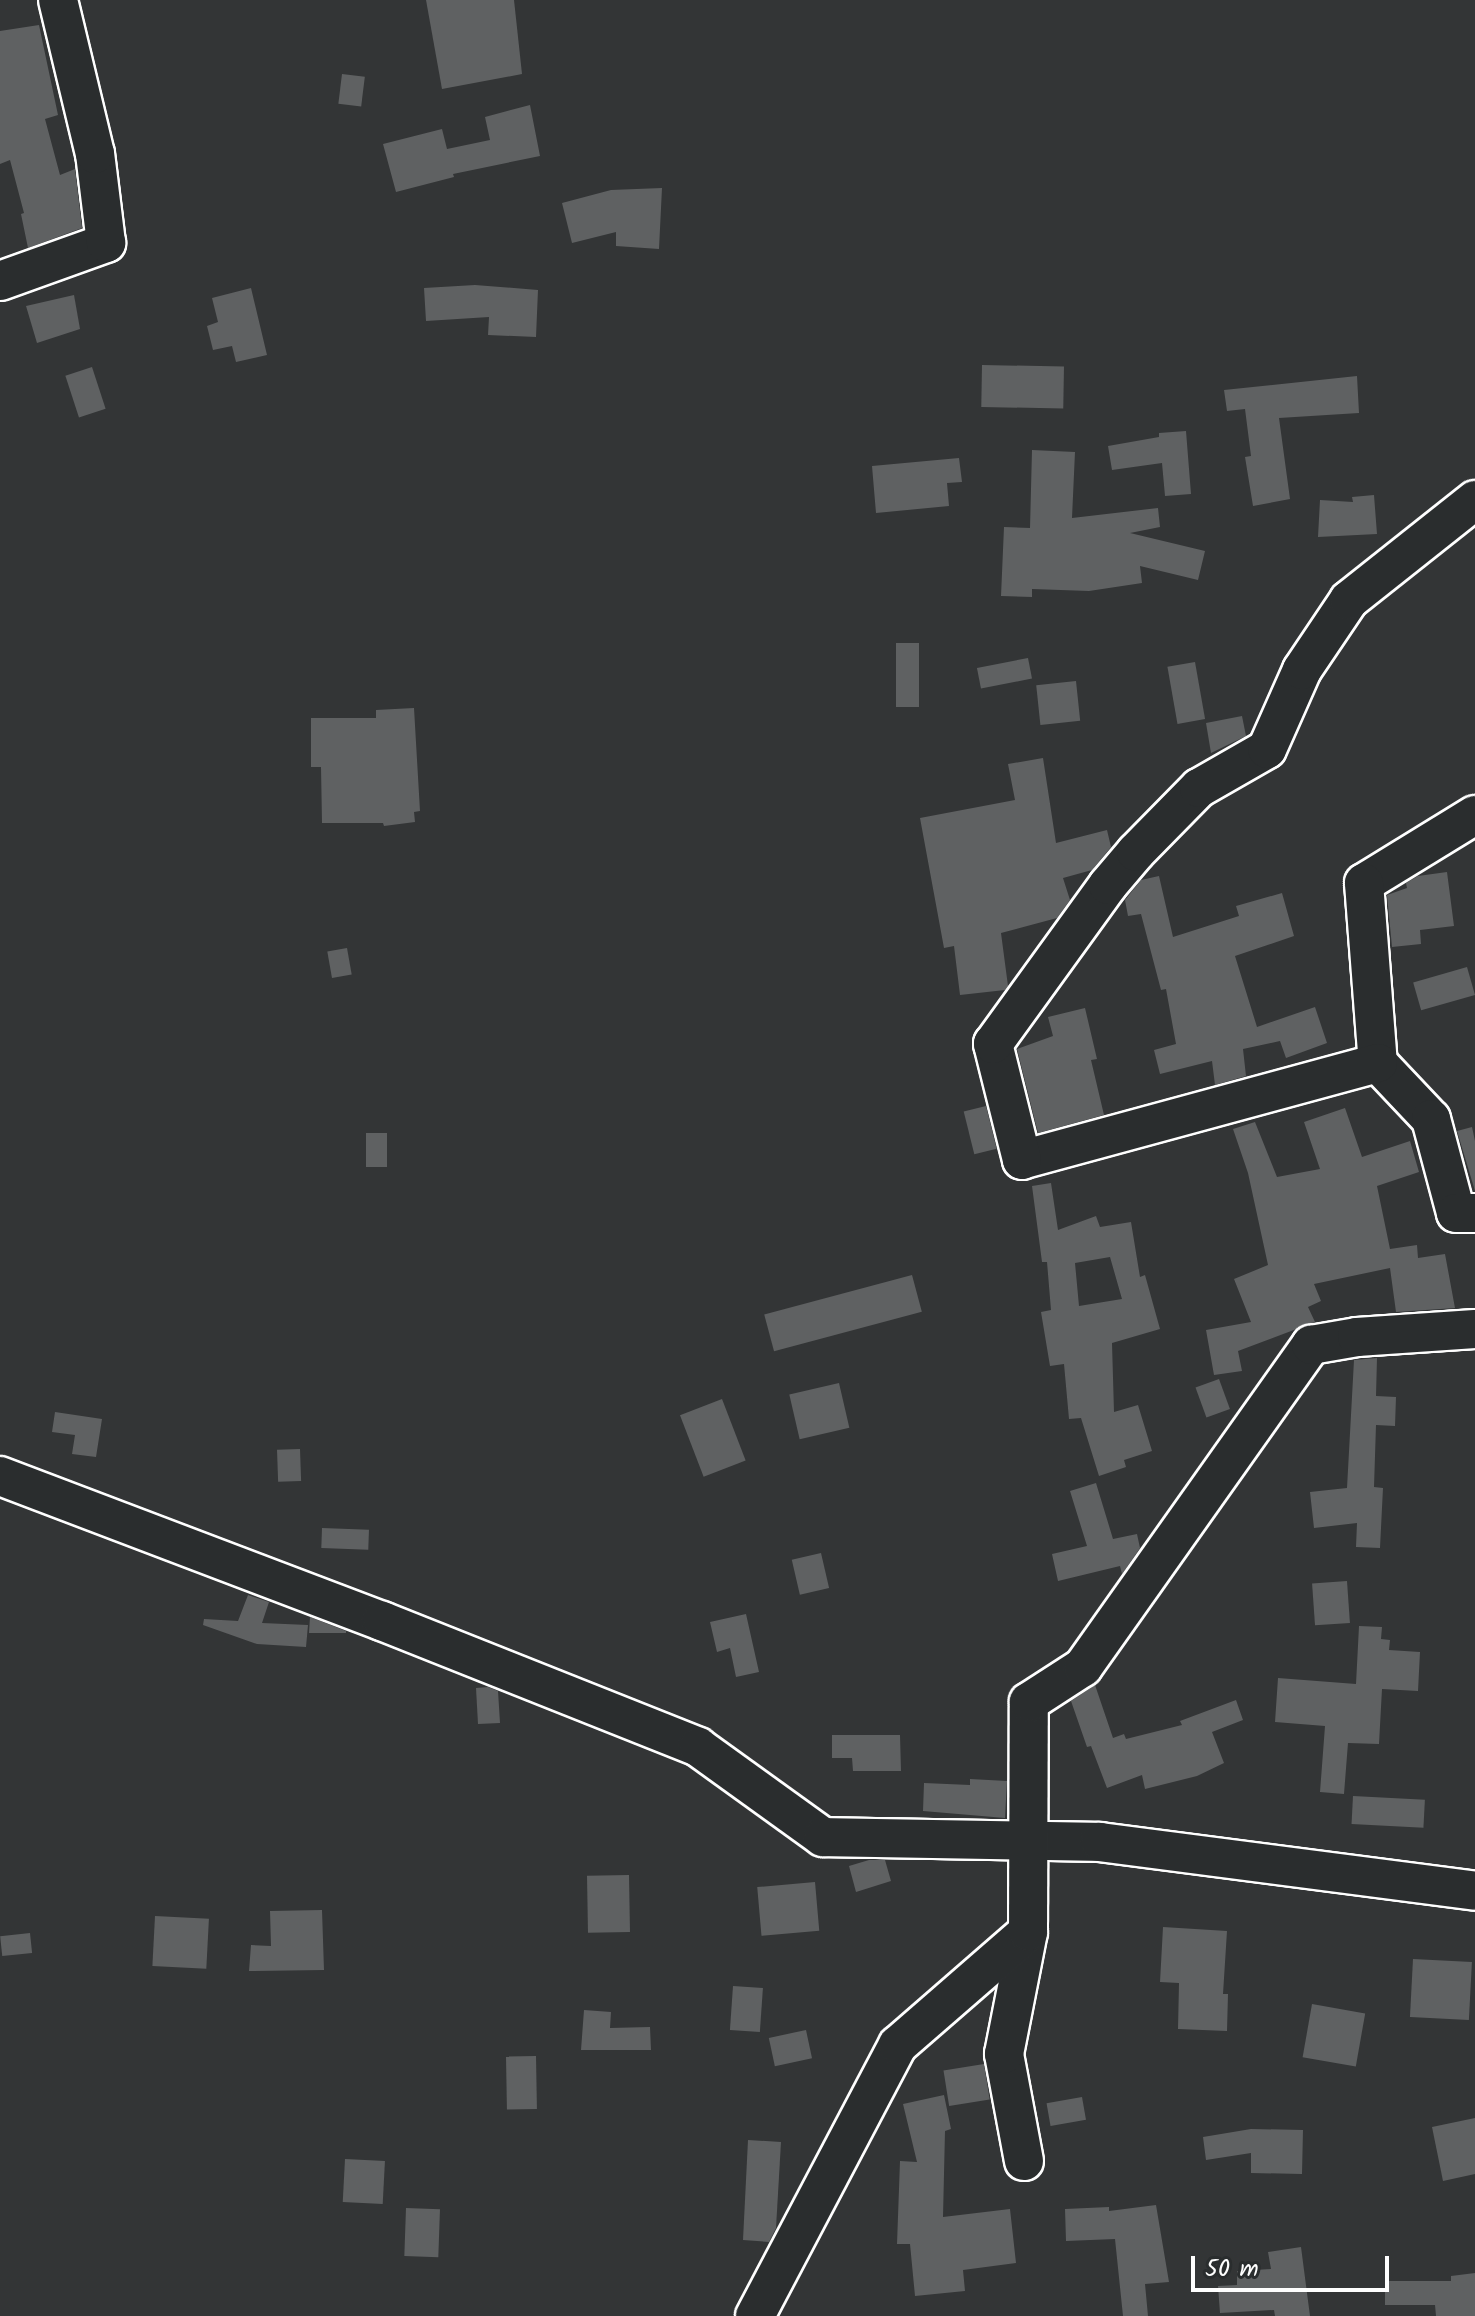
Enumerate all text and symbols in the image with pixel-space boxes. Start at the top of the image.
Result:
scale bar [1195,2240,1393,2290]
text: 50 m [1205,2250,1259,2289]

